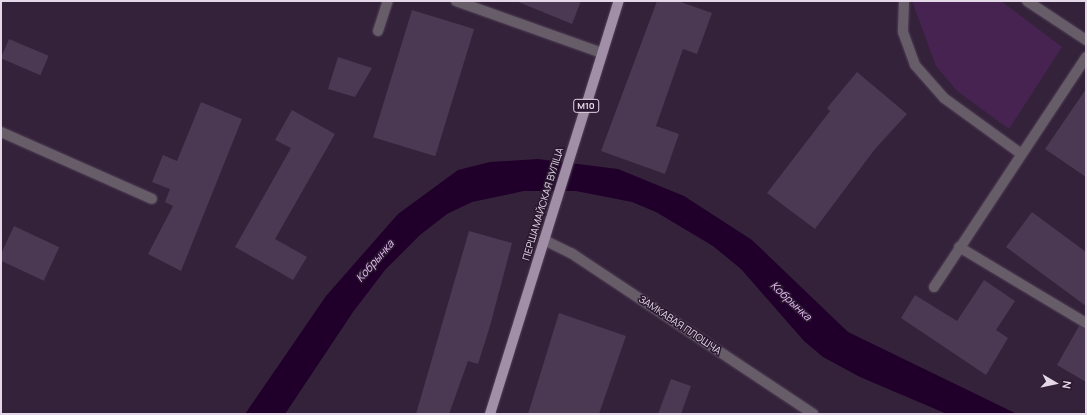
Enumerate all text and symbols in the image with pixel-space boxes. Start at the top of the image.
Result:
road number: М10 [573,99,599,113]
street label: ПЕРШАМАЙСКАЯ ВУЛІЦА [520,146,566,262]
water label: Кобрынка [353,237,397,285]
water label: Кобрынка [768,279,814,323]
street label: ЗАМКАВАЯ ПЛОШЧА [637,293,723,357]
north arrow [1035,363,1075,403]
text: N [1059,380,1075,390]

